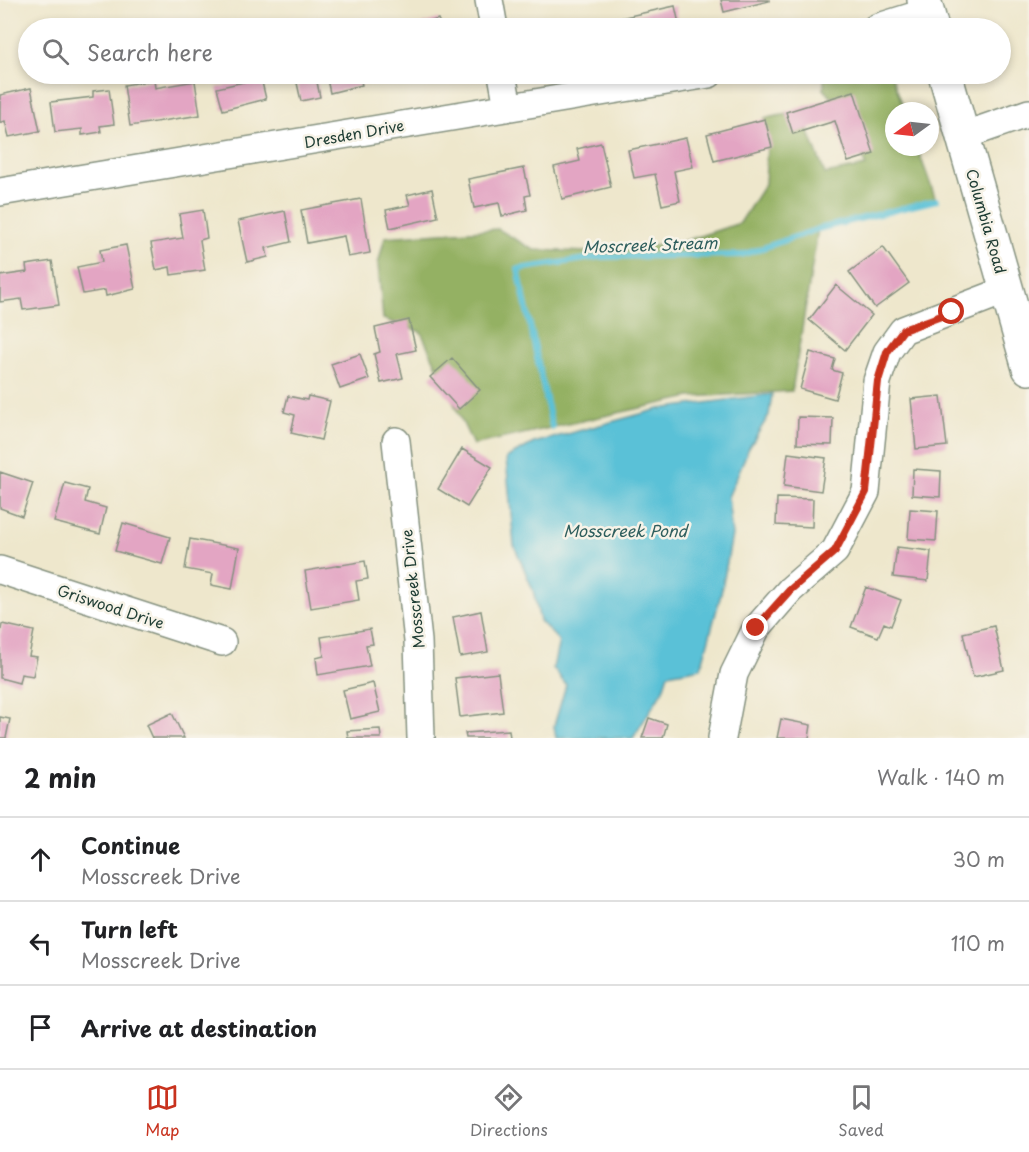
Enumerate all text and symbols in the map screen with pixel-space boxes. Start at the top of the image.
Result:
search box [18,18,1011,84]
icon: search [39,35,72,68]
text: Search here [87,35,213,68]
north arrow [885,102,939,156]
street label: Dresden Drive [302,113,406,153]
street label: Columbia Road [961,166,1013,276]
water label: Moscreek Stream [582,230,718,258]
route start [938,298,964,324]
water label: Mosscreek Pond [563,518,689,542]
street label: Mosscreek Drive [394,528,430,650]
street label: Griswood Drive [55,578,167,634]
route end [742,614,768,640]
text: 2 min [24,758,97,797]
text: Walk · 140 m [877,762,1005,792]
text: Continue [81,828,180,861]
icon: ahead [24,843,57,876]
text: 30 m [952,844,1005,874]
text: Mosscreek Drive [81,861,241,891]
text: Turn left [81,912,178,945]
icon: left [24,927,57,960]
text: 110 m [951,928,1005,958]
text: Mosscreek Drive [81,945,241,975]
icon: arrive [24,1011,57,1044]
text: Arrive at destination [81,1011,317,1044]
tab: Map [145,1081,179,1141]
tab: Directions [470,1081,548,1141]
tab: Saved [838,1081,884,1141]

